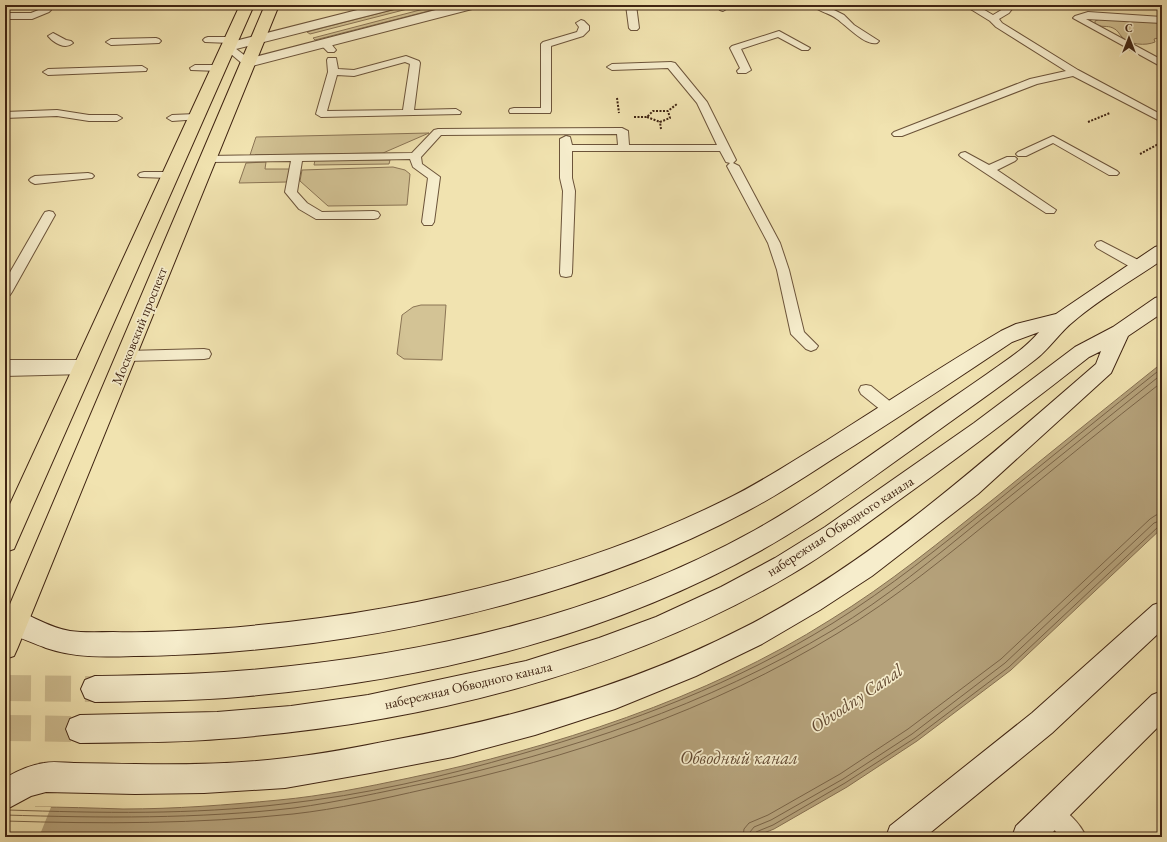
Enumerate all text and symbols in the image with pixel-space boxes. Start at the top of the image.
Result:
north arrow [1109,18,1149,58]
text: С [1125,21,1133,35]
street label: Московский проспект [107,264,171,388]
street label: набережная Обводного канала [763,472,917,580]
street label: набережная Обводного канала [382,657,554,713]
water label: Obvodny Canal [805,658,908,738]
water label: Обводный канал [680,746,798,769]

